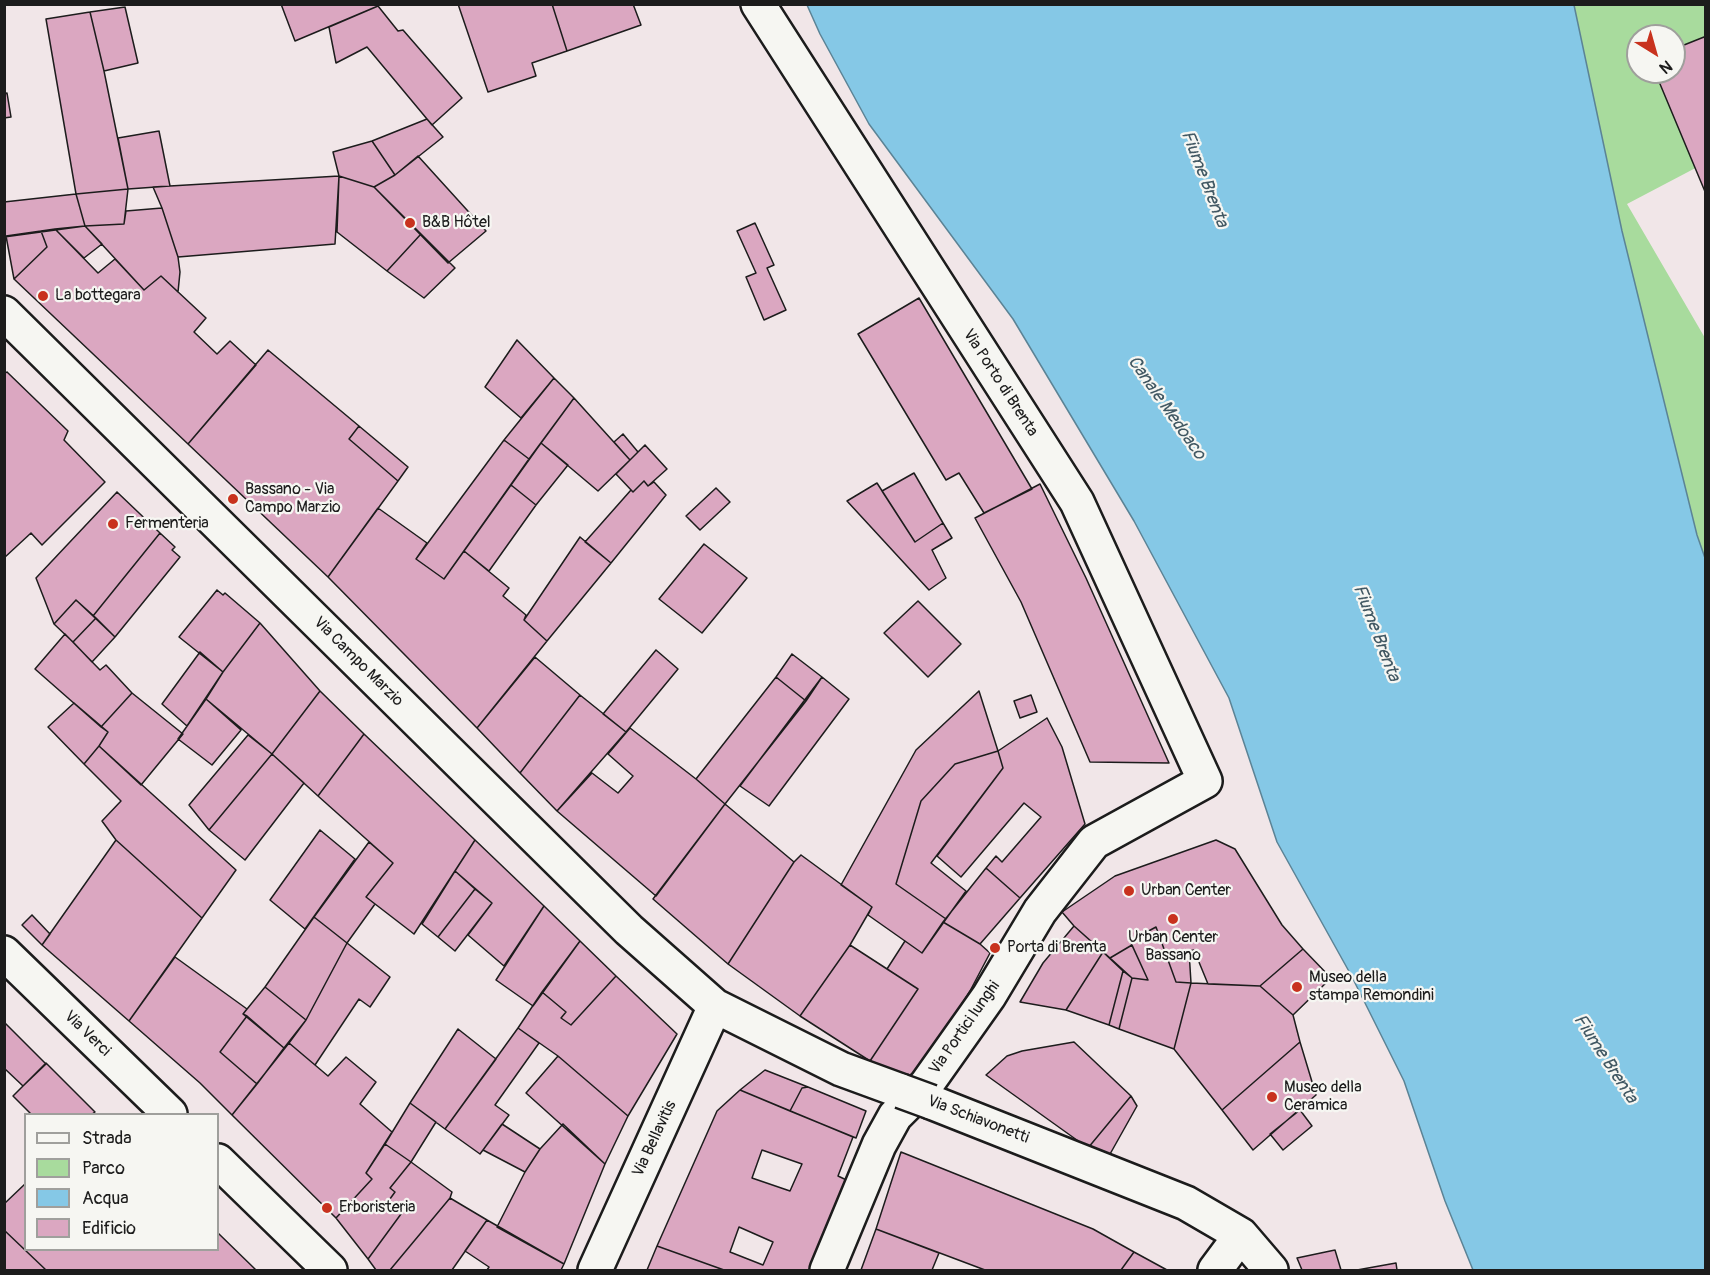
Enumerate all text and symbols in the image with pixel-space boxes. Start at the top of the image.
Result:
north arrow [1626,24,1686,84]
text: N [1655,56,1676,78]
water label: Fiume Brenta [1176,128,1232,230]
place label: B&B Hôtel [422,213,491,233]
marker: B&B Hôtel [403,216,417,230]
place label: La bottegara [55,286,141,306]
marker: La bottegara [36,289,50,303]
street label: Via Porto di Brenta [958,326,1042,440]
water label: Canale Medoaco [1122,352,1210,464]
place label: Bassano - Via Campo Marzio [245,480,341,518]
marker: Bassano - Via Campo Marzio [226,492,240,506]
place label: Fermenteria [125,514,209,534]
marker: Fermenteria [106,517,120,531]
water label: Fiume Brenta [1348,582,1404,684]
street label: Via Campo Marzio [309,613,407,711]
place label: Urban Center [1141,881,1231,901]
marker: Urban Center [1122,884,1136,898]
marker: Urban Center Bassano [1166,912,1180,926]
place label: Urban Center Bassano [1128,928,1218,966]
place label: Porta di Brenta [1007,938,1106,958]
marker: Porta di Brenta [988,941,1002,955]
place label: Museo della stampa Remondini [1309,968,1434,1006]
street label: Via Portici lunghi [926,977,1004,1079]
marker: Museo della stampa Remondini [1290,980,1304,994]
street label: Via Verci [60,1007,114,1061]
water label: Fiume Brenta [1568,1010,1642,1108]
place label: Museo della Ceramica [1284,1078,1362,1116]
marker: Museo della Ceramica [1265,1090,1279,1104]
street label: Via Schiavonetti [925,1092,1031,1148]
street label: Via Bellavitis [629,1098,681,1180]
legend [24,1113,219,1251]
text: Strada [82,1127,132,1150]
text: Parco [82,1157,125,1180]
text: Acqua [82,1187,129,1210]
place label: Erboristeria [339,1198,416,1218]
marker: Erboristeria [320,1201,334,1215]
text: Edificio [82,1217,136,1240]

